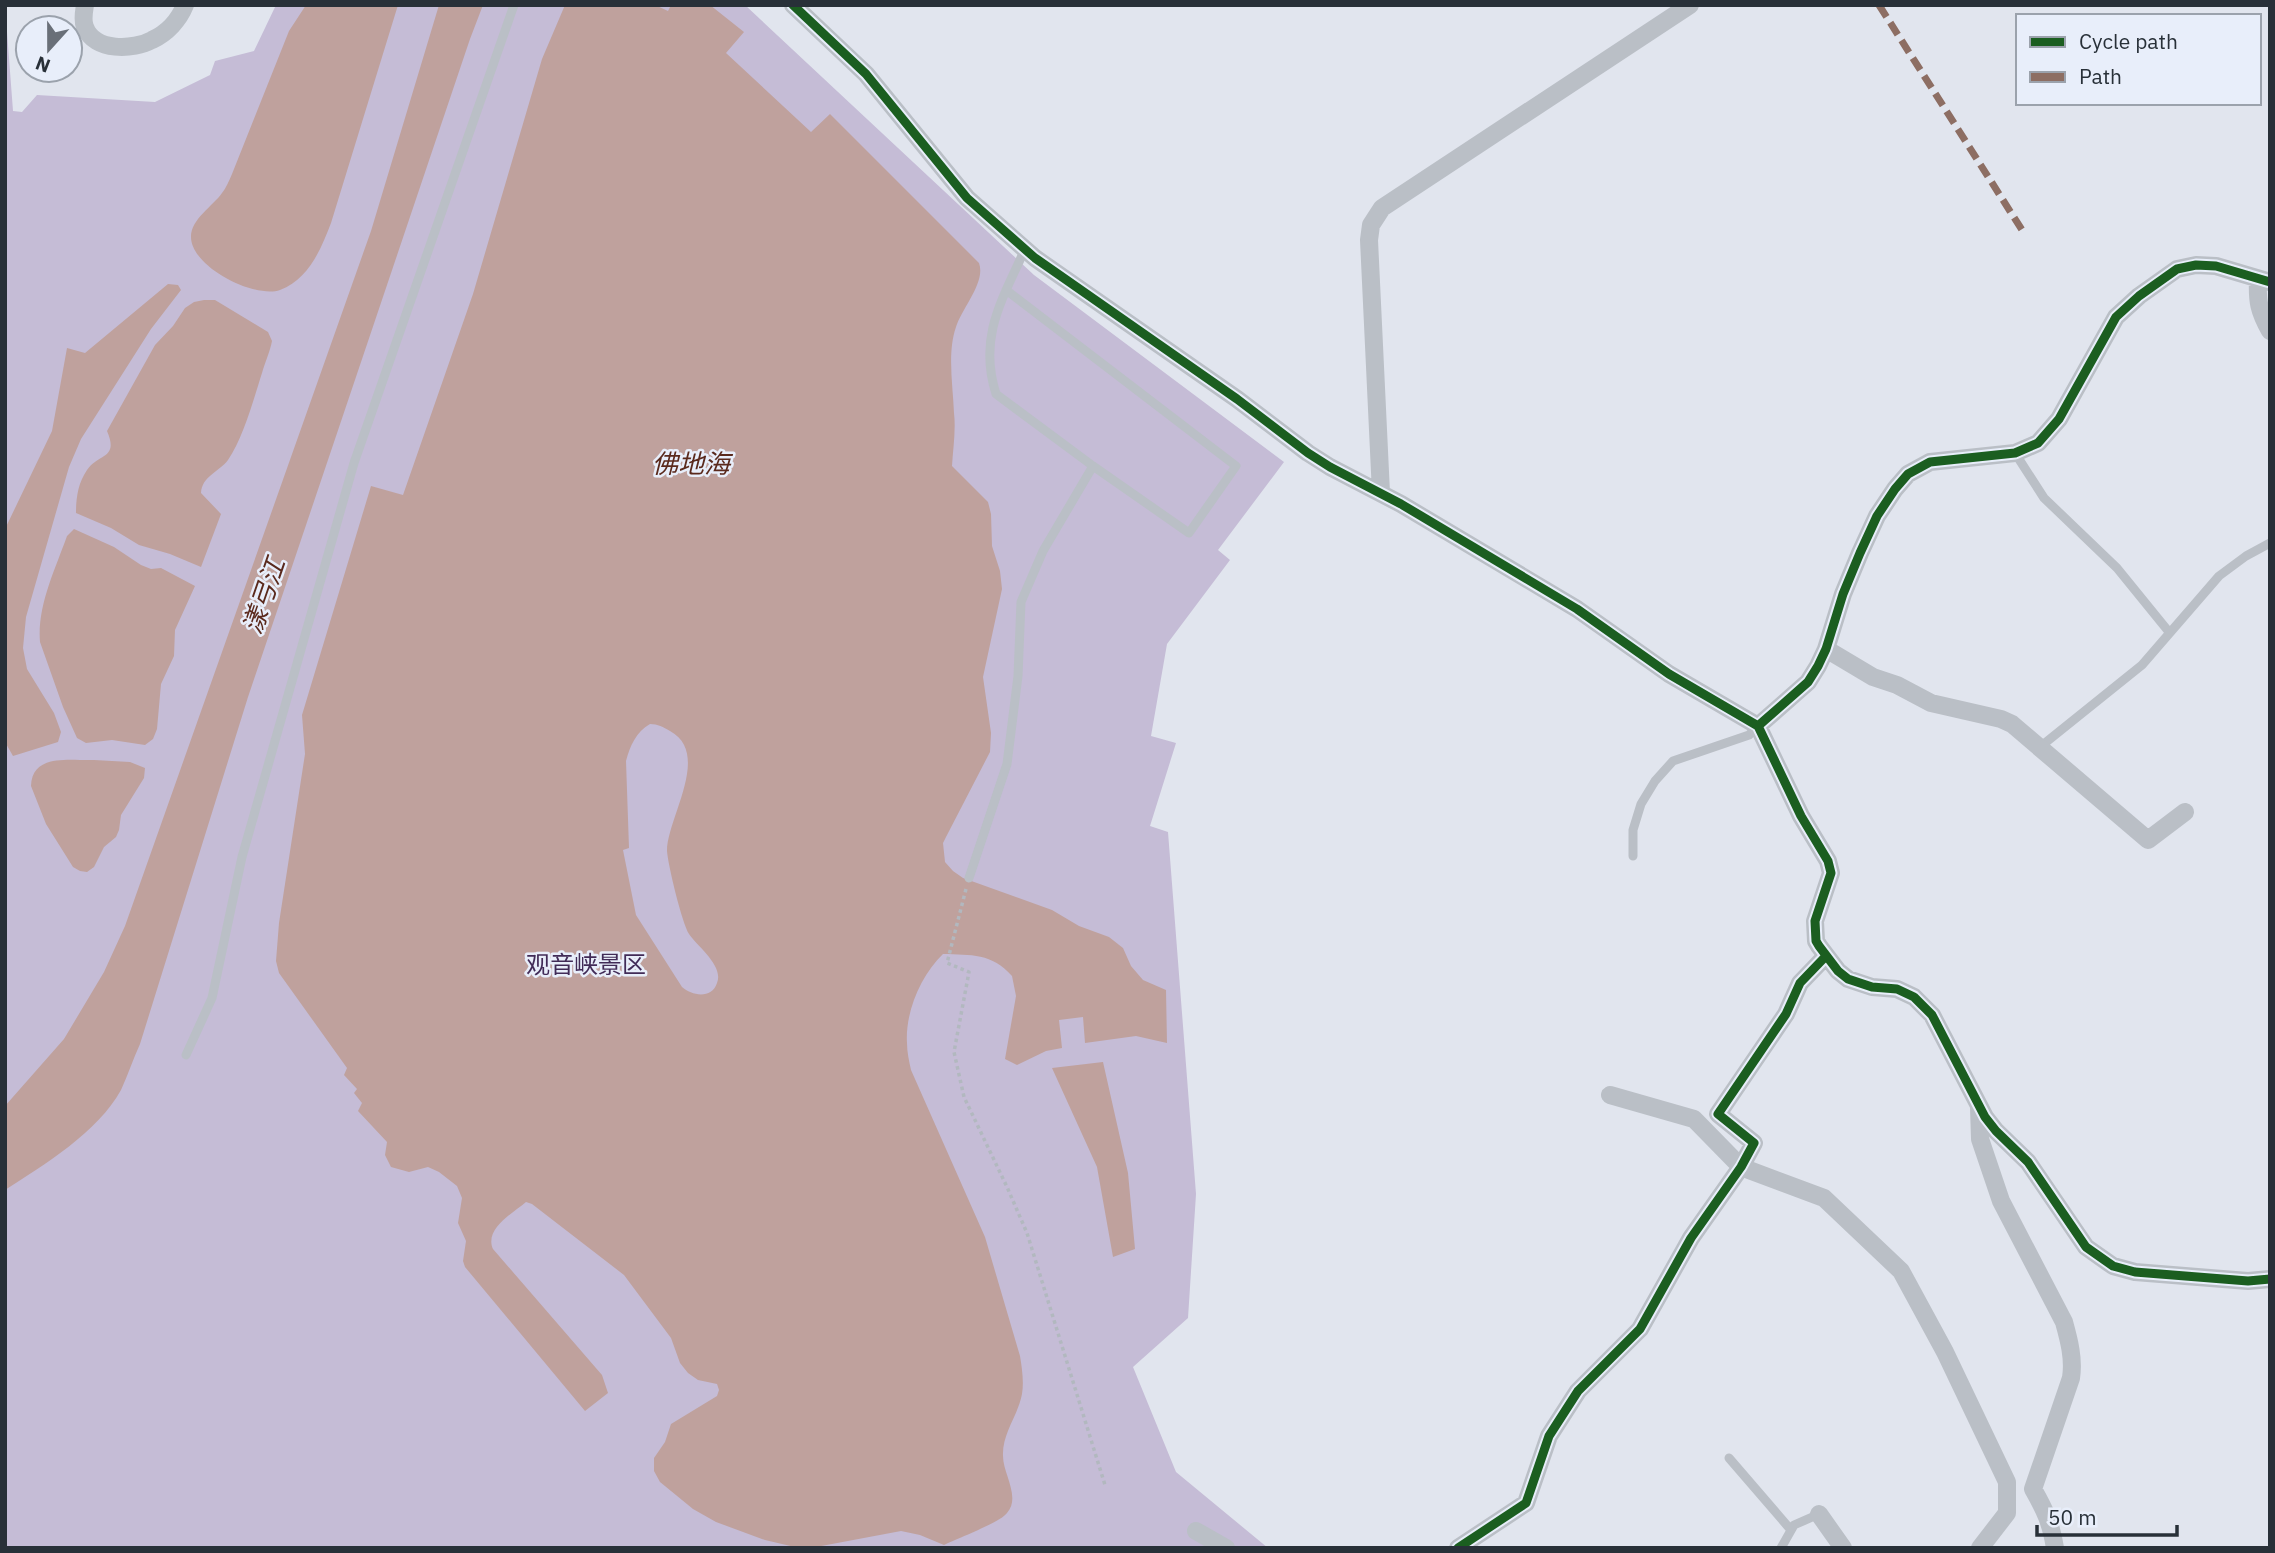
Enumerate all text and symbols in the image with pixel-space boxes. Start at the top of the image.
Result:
north arrow [14,14,84,84]
legend [2016,14,2261,105]
text: Cycle path [2079,27,2178,55]
text: N [32,51,54,79]
text: Path [2079,62,2122,90]
water label: 佛地海 [652,446,734,480]
water label: 漾弓江 [234,550,293,638]
park label: 观音峡景区 [526,948,646,980]
scale bar [2037,1494,2177,1538]
text: 50 m [2048,1503,2097,1531]

